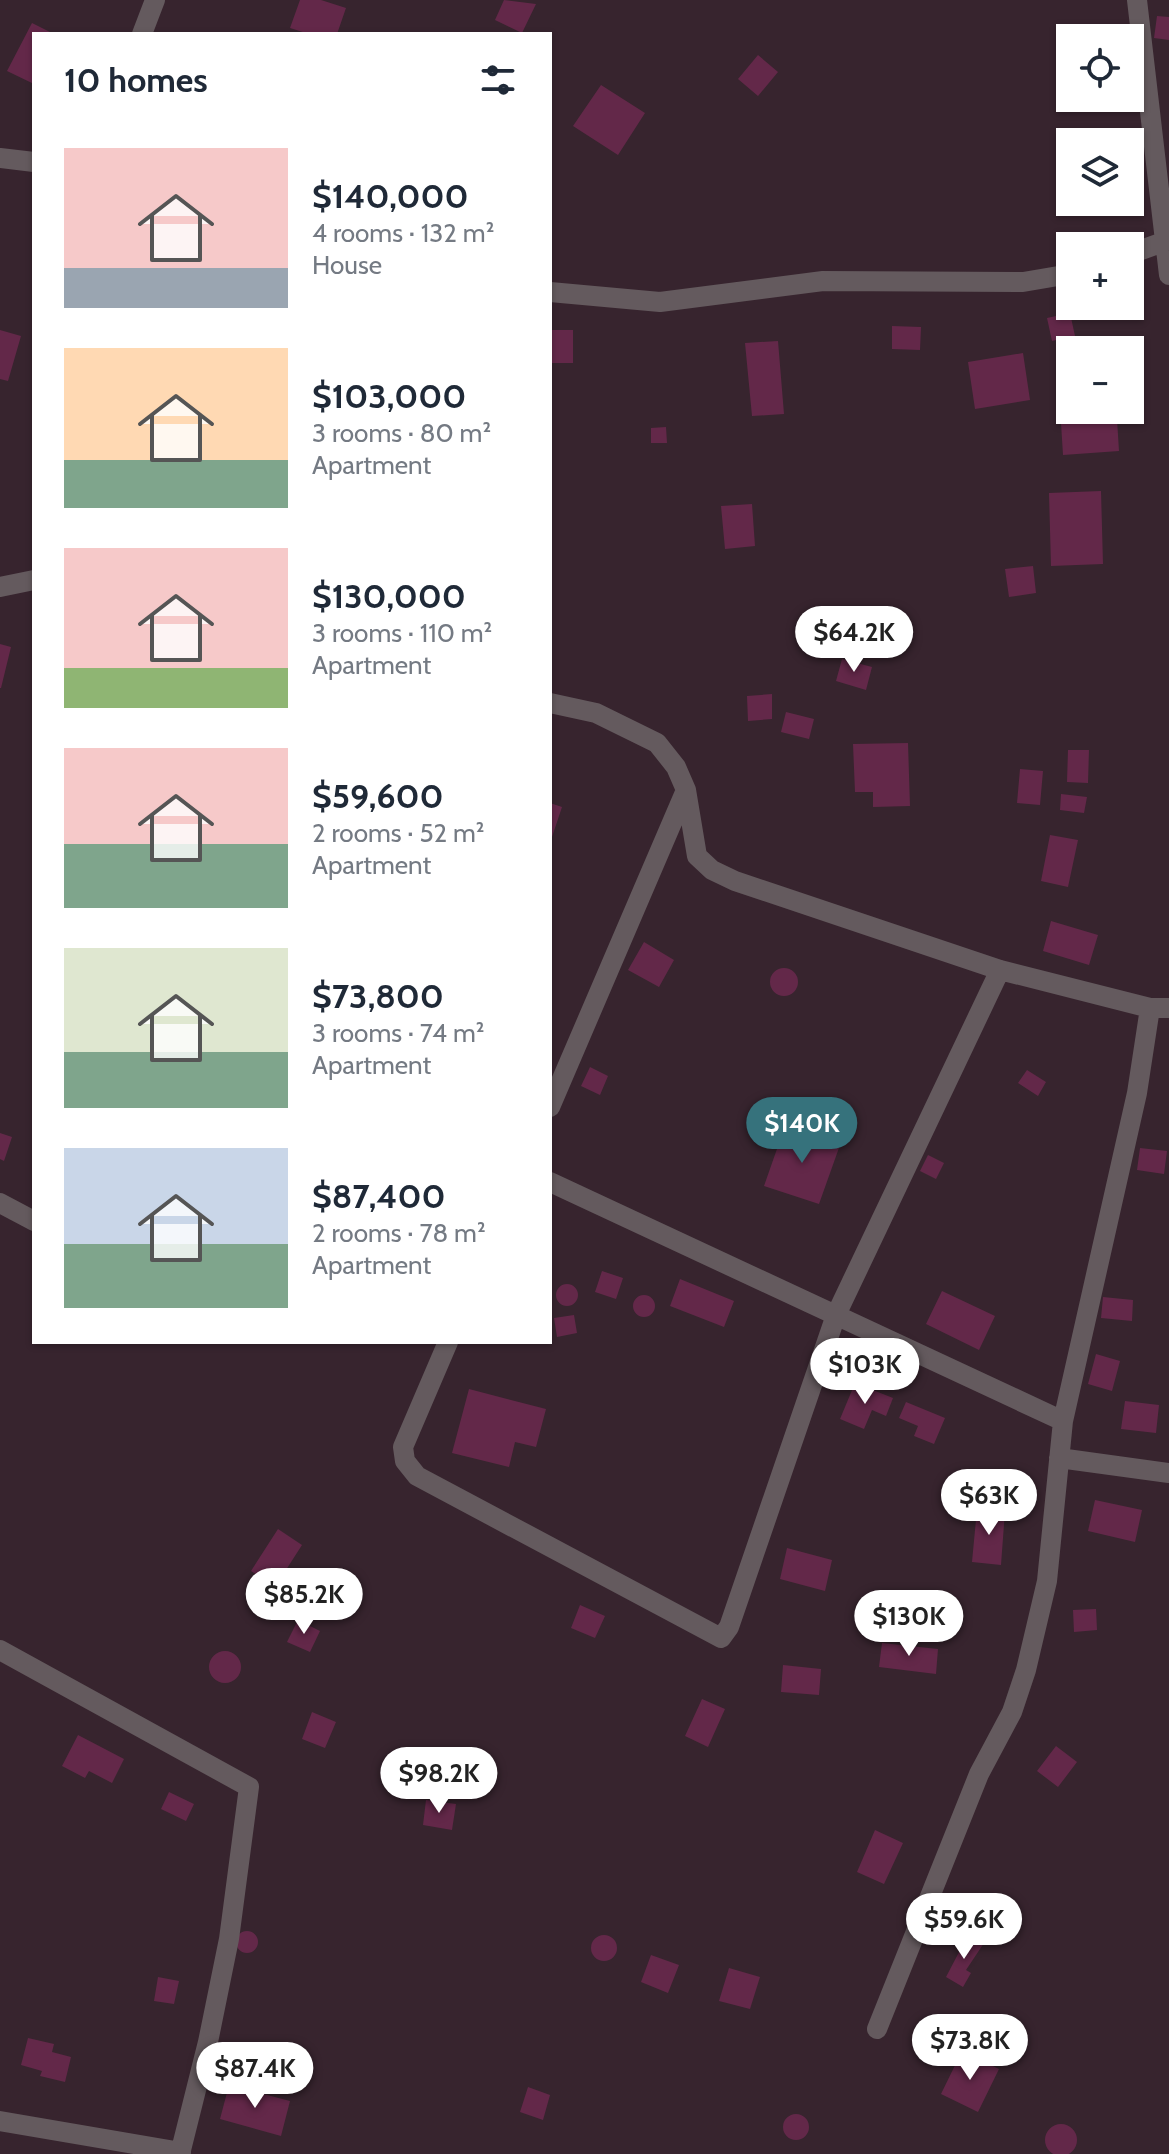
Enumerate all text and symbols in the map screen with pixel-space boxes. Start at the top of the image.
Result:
map controls [1056,24,1144,424]
button: locate [1056,24,1144,112]
icon: filters [476,58,520,102]
text: 10 homes [64,59,208,101]
button: layers [1056,128,1144,216]
text: $140,000 [312,175,469,217]
icon: home [128,180,224,276]
text: 4 rooms · 132 m² [312,217,494,249]
button: + [1056,232,1144,320]
text: House [312,249,382,281]
button: − [1056,336,1144,424]
text: $103,000 [312,375,466,417]
icon: home [128,380,224,476]
text: 3 rooms · 80 m² [312,417,491,449]
text: Apartment [312,449,431,481]
text: $130,000 [312,575,466,617]
icon: home [128,580,224,676]
pin: $64.2K [789,606,919,674]
text: $64.2K [813,616,895,648]
text: 3 rooms · 110 m² [312,617,492,649]
text: Apartment [312,649,431,681]
text: $59,600 [312,775,444,817]
icon: home [128,780,224,876]
text: 2 rooms · 52 m² [312,817,484,849]
text: Apartment [312,849,431,881]
text: $73,800 [312,975,444,1017]
icon: home [128,980,224,1076]
text: 3 rooms · 74 m² [312,1017,484,1049]
text: Apartment [312,1049,431,1081]
pin: $140K [746,1097,858,1165]
text: $140K [764,1107,840,1139]
text: $87,400 [312,1175,445,1217]
icon: home [128,1180,224,1276]
text: 2 rooms · 78 m² [312,1217,486,1249]
text: Apartment [312,1249,431,1281]
pin: $103K [809,1338,921,1406]
text: $103K [828,1348,902,1380]
pin: $63K [942,1469,1036,1537]
text: $63K [959,1479,1019,1511]
pin: $85.2K [239,1568,369,1636]
text: $85.2K [264,1578,344,1610]
pin: $130K [853,1590,965,1658]
text: $130K [872,1600,946,1632]
pin: $98.2K [374,1747,504,1815]
text: $98.2K [398,1757,480,1789]
pin: $59.6K [899,1893,1029,1961]
text: $59.6K [924,1903,1004,1935]
pin: $73.8K [905,2014,1035,2082]
text: $73.8K [930,2024,1010,2056]
pin: $87.4K [190,2042,320,2110]
text: $87.4K [214,2052,296,2084]

